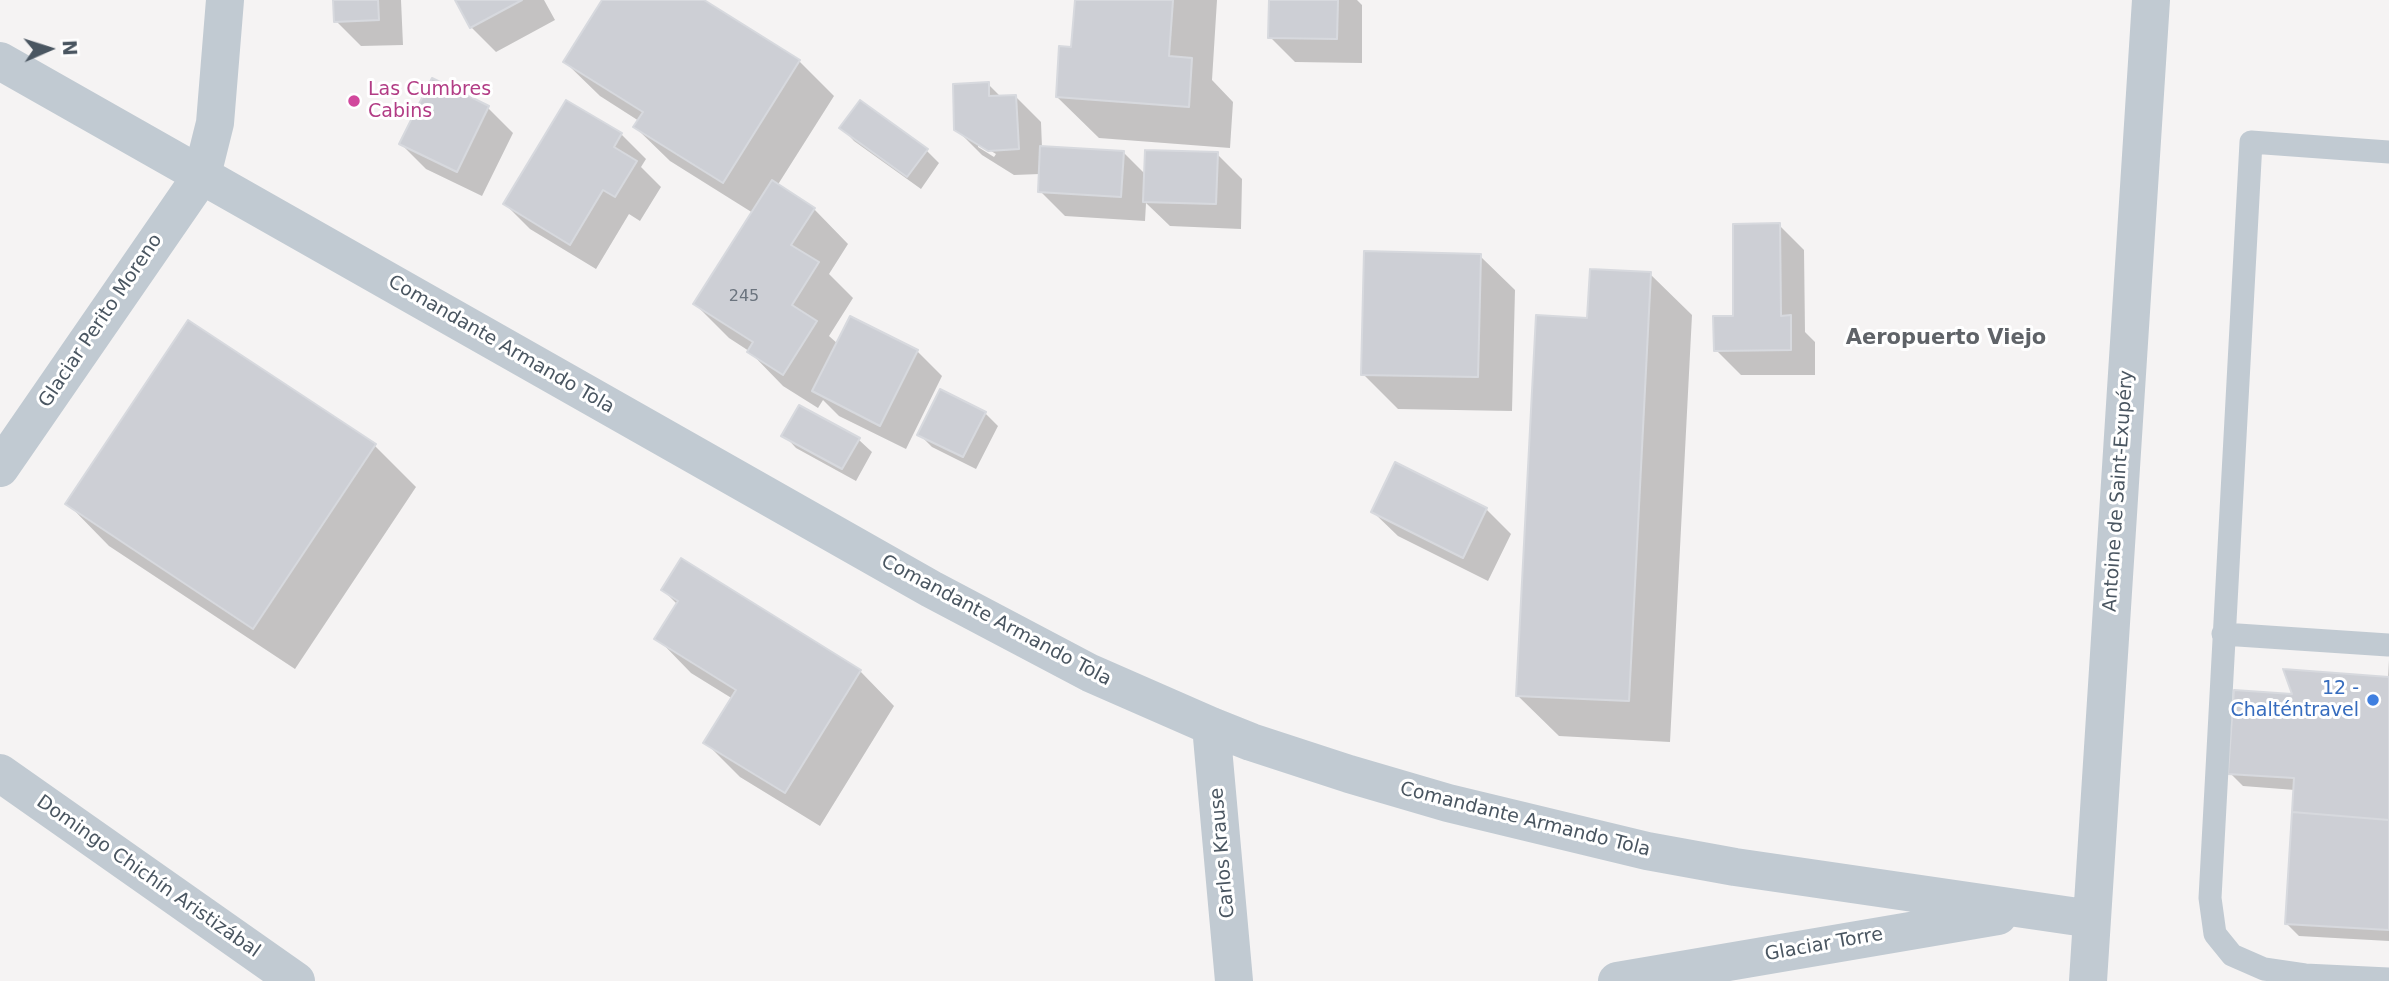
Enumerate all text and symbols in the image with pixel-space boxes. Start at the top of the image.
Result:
north arrow [14,14,84,84]
text: N [59,39,81,56]
place label: Las Cumbres Cabins [368,79,491,123]
marker: Las Cumbres Cabins [346,93,362,109]
street label: Glaciar Perito Moreno [34,230,168,412]
street label: Comandante Armando Tola [384,271,618,419]
house number: 245 [729,287,759,307]
district label: Aeropuerto Viejo [1846,326,2046,352]
street label: Antoine de Saint-Exupéry [2099,369,2139,613]
street label: Comandante Armando Tola [877,551,1115,691]
place label: 12 - Chalténtravel [2230,678,2359,722]
marker: 12 - Chalténtravel [2365,692,2381,708]
street label: Comandante Armando Tola [1397,778,1653,862]
street label: Carlos Krause [1206,787,1240,919]
street label: Domingo Chichín Aristizábal [32,791,264,963]
street label: Glaciar Torre [1763,923,1885,967]

